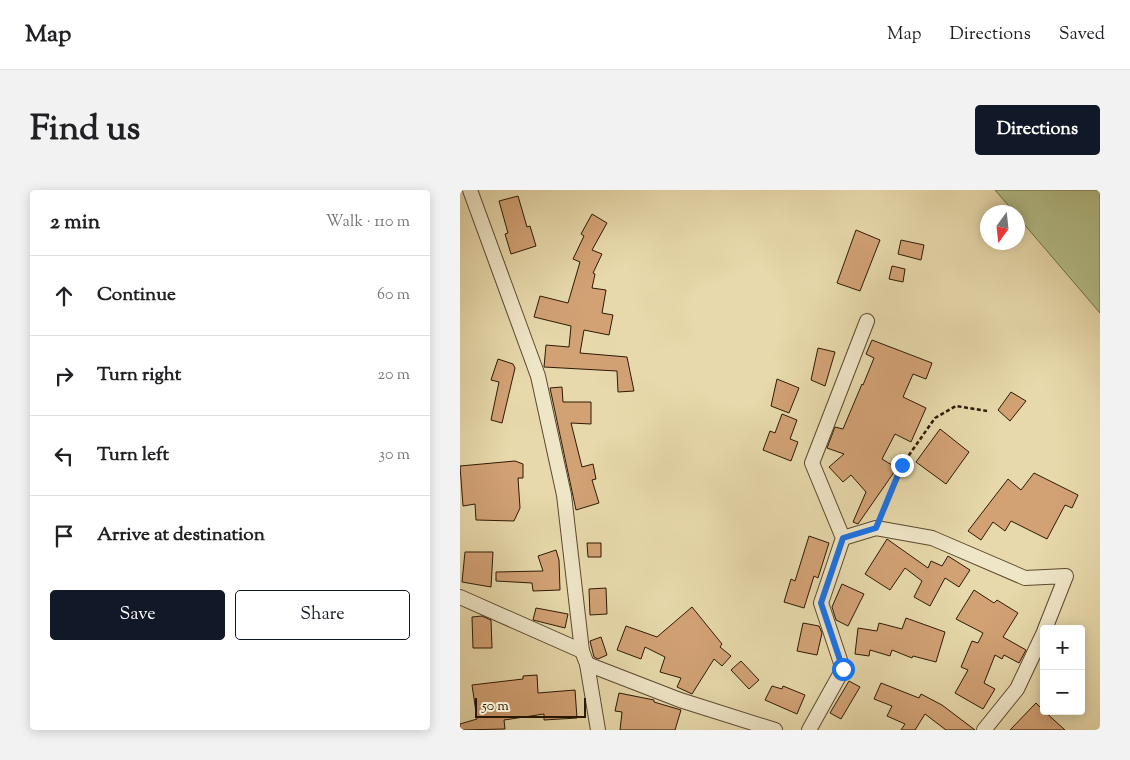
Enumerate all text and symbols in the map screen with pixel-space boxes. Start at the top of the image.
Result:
text: Map [25,18,71,52]
text: Map [887,22,922,48]
text: Directions [950,22,1031,48]
text: Saved [1059,22,1105,48]
text: Find us [30,105,140,156]
button: Directions [975,105,1100,155]
north arrow [980,205,1025,250]
text: 2 min [50,208,100,238]
text: Walk · 110 m [326,211,410,234]
icon: ahead [50,282,78,310]
text: Continue [97,282,176,309]
text: 60 m [377,284,410,307]
icon: right [50,362,78,390]
text: Turn right [97,362,181,389]
text: 20 m [377,364,410,387]
icon: left [50,442,78,470]
text: Turn left [97,442,169,469]
text: 30 m [379,444,410,467]
route end [891,454,914,477]
icon: arrive [50,522,78,550]
text: Arrive at destination [97,522,265,549]
button: Save [50,590,225,640]
button: Share [235,590,410,640]
map controls [1040,625,1085,715]
button: + [1040,625,1085,670]
route start [832,658,855,681]
button: − [1040,670,1085,715]
scale bar [475,695,586,718]
text: 50 m [482,697,509,717]

